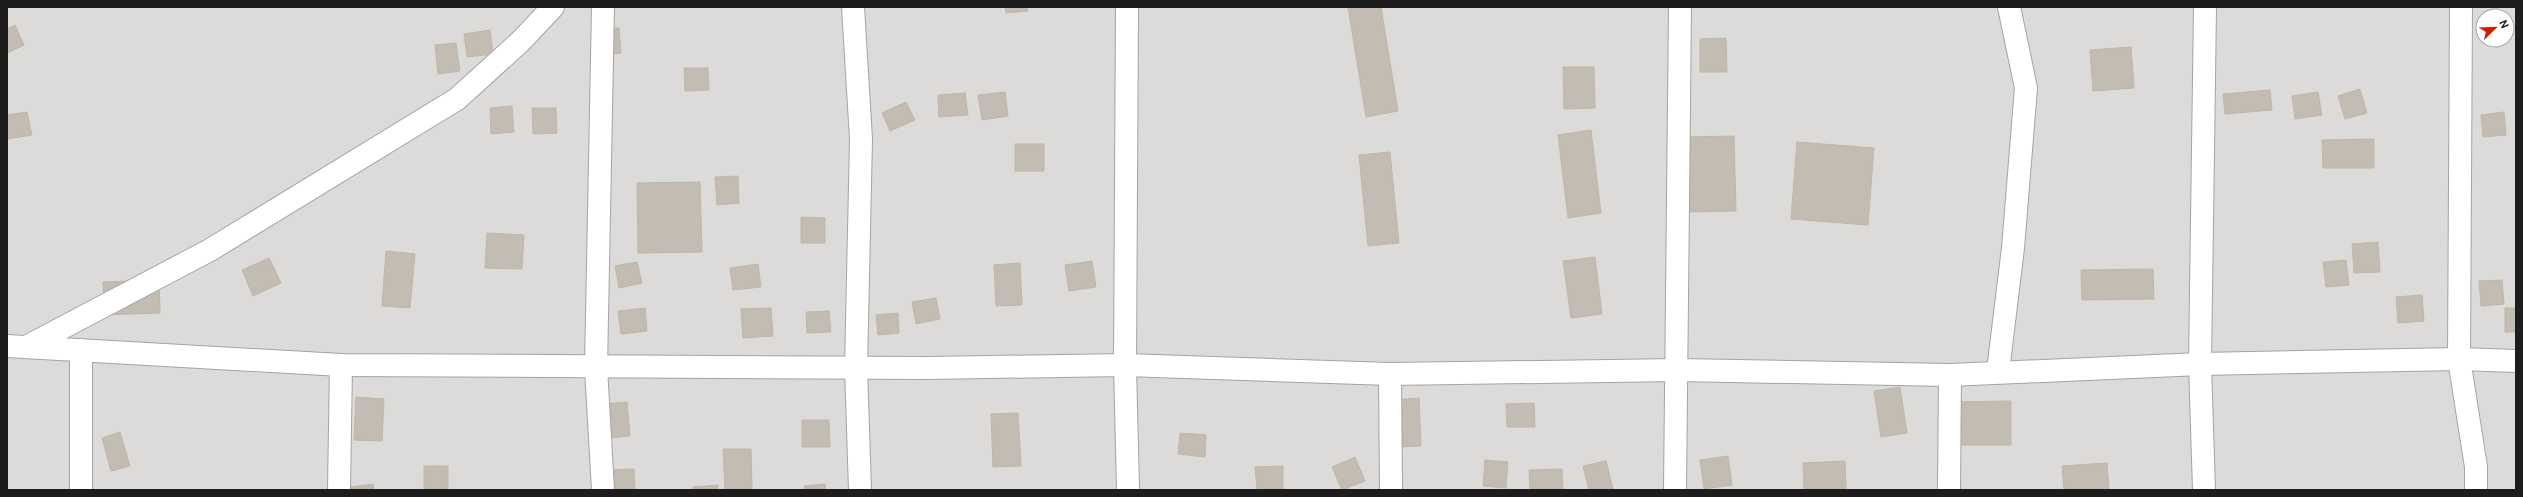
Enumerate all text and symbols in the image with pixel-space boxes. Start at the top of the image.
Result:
north arrow [2475,8,2515,48]
text: N [2495,18,2511,31]

